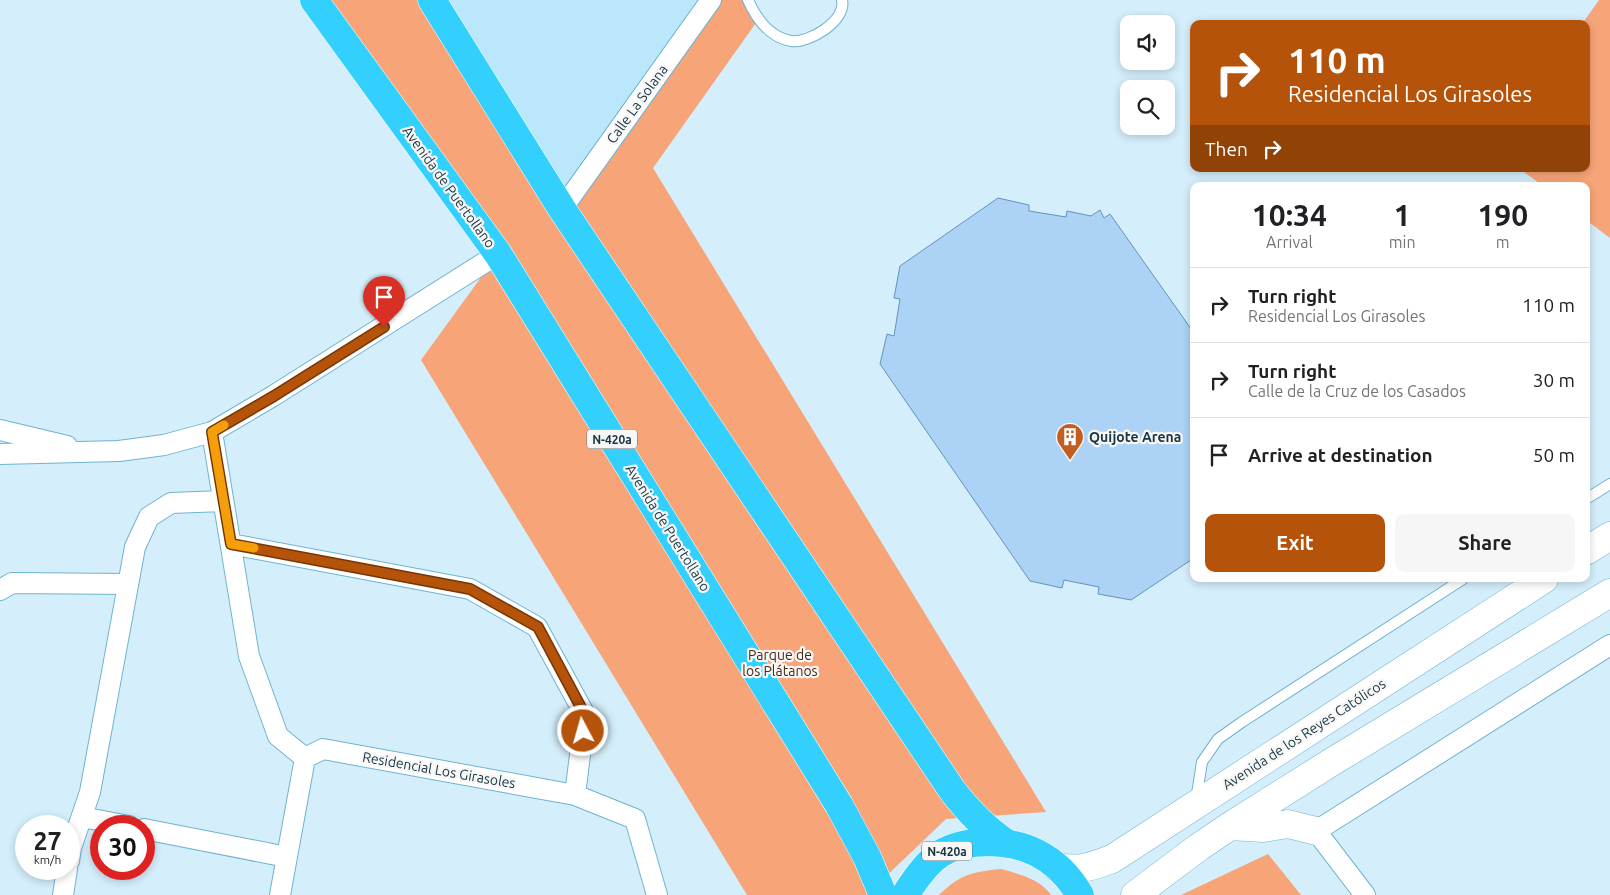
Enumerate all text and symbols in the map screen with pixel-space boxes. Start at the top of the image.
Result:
map controls [1120,15,1175,135]
button: sound [1120,15,1175,70]
icon: right [1205,40,1270,105]
text: 110 m [1288,40,1386,80]
street label: Calle La Solana [603,62,671,146]
button: search [1120,80,1175,135]
text: Residencial Los Girasoles [1288,81,1532,106]
street label: Avenida de Puertollano [400,123,498,251]
icon: right [1258,135,1286,163]
text: Then [1205,138,1248,160]
text: 10:34 [1252,198,1327,232]
text: 1 [1394,198,1411,232]
text: 190 [1477,198,1528,232]
text: Arrival [1266,233,1313,251]
text: min [1389,233,1416,251]
text: m [1496,233,1510,251]
pin [363,276,405,327]
icon: arrive [370,283,398,311]
text: Turn right [1248,285,1336,307]
icon: right [1205,291,1233,319]
text: 110 m [1522,294,1575,316]
text: Residencial Los Girasoles [1248,307,1426,325]
text: Turn right [1248,360,1336,382]
icon: right [1205,366,1233,394]
text: 30 m [1533,369,1575,391]
text: Calle de la Cruz de los Casados [1248,382,1466,400]
building icon: Quijote Arena [1055,422,1085,461]
road number: N-420a [587,429,637,448]
place label: Quijote Arena [1089,429,1181,445]
icon: arrive [1205,441,1233,469]
text: Arrive at destination [1248,444,1433,466]
text: 50 m [1533,444,1575,466]
street label: Avenida de Puertollano [622,462,714,594]
button: Exit [1205,514,1385,572]
button: Share [1395,514,1575,572]
park label: Parque de los Plátanos [742,647,818,679]
street label: Avenida de los Reyes Católicos [1219,675,1389,793]
position arrow [556,704,608,756]
street label: Residencial Los Girasoles [361,749,517,791]
speed limit sign: 30 [90,815,155,880]
text: 27 [33,827,62,855]
road number: N-420a [922,841,972,860]
text: km/h [34,853,61,866]

